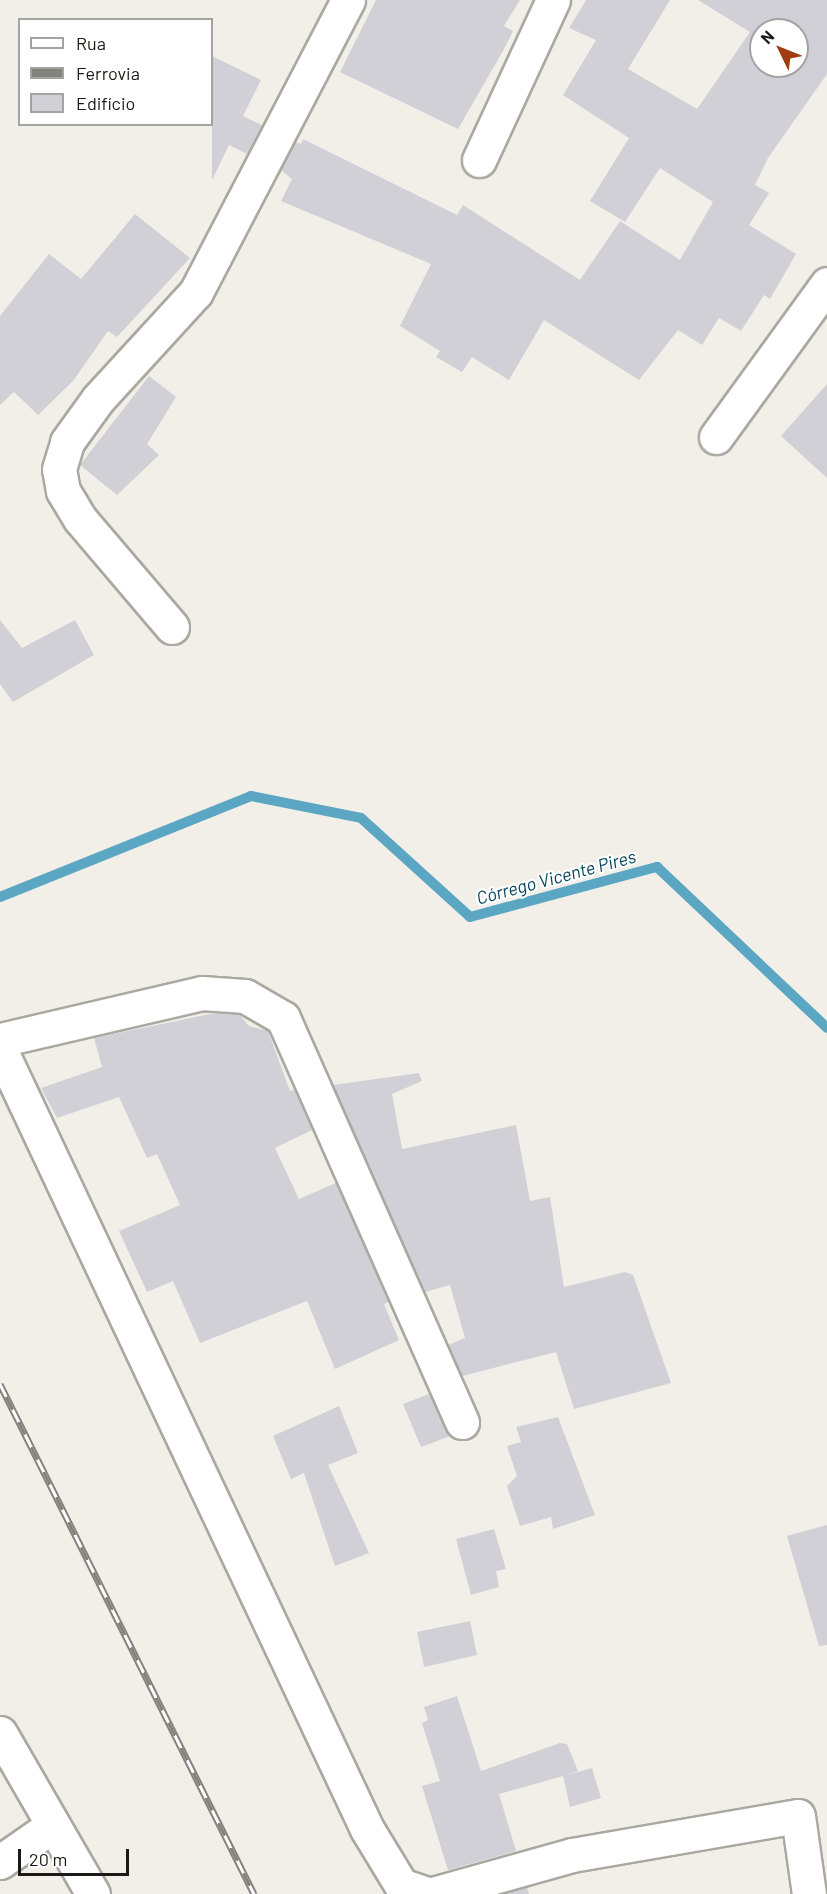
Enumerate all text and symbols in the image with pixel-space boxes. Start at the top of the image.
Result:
legend [18,18,213,126]
north arrow [749,18,809,78]
text: N [756,26,778,47]
text: Rua [76,32,106,54]
text: Ferrovia [76,62,140,84]
text: Edifício [76,92,135,114]
water label: Córrego Vicente Pires [474,845,638,909]
scale bar [21,1837,132,1875]
text: 20 m [29,1848,67,1870]

